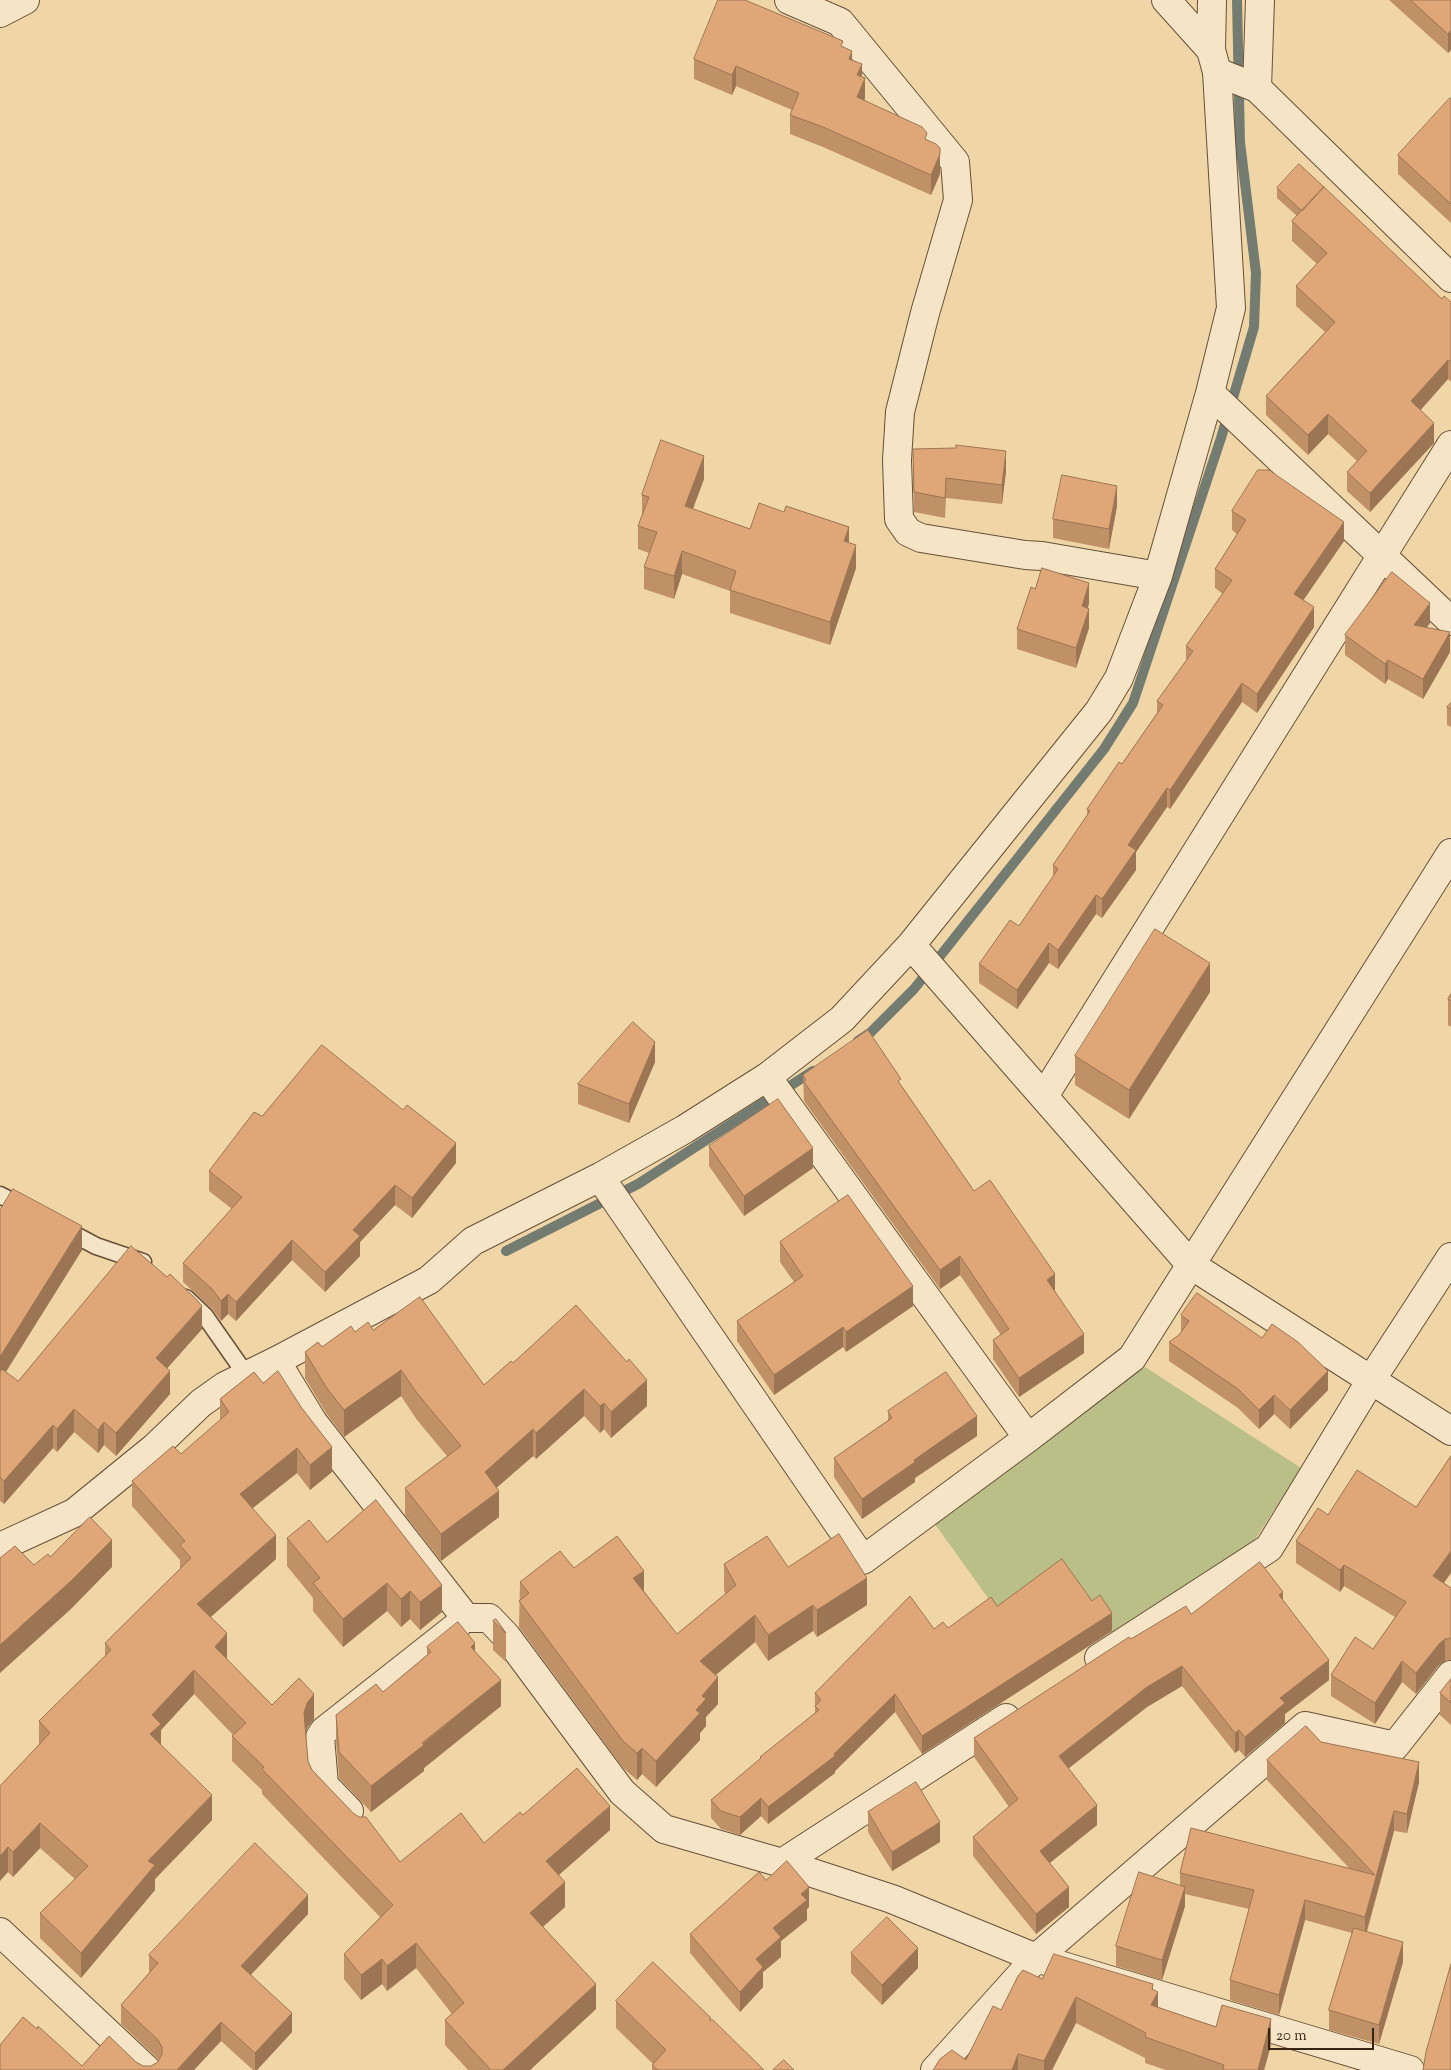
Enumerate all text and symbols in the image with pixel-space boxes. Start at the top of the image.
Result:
scale bar [1271,2018,1377,2050]
text: 20 m [1276,2026,1307,2047]

